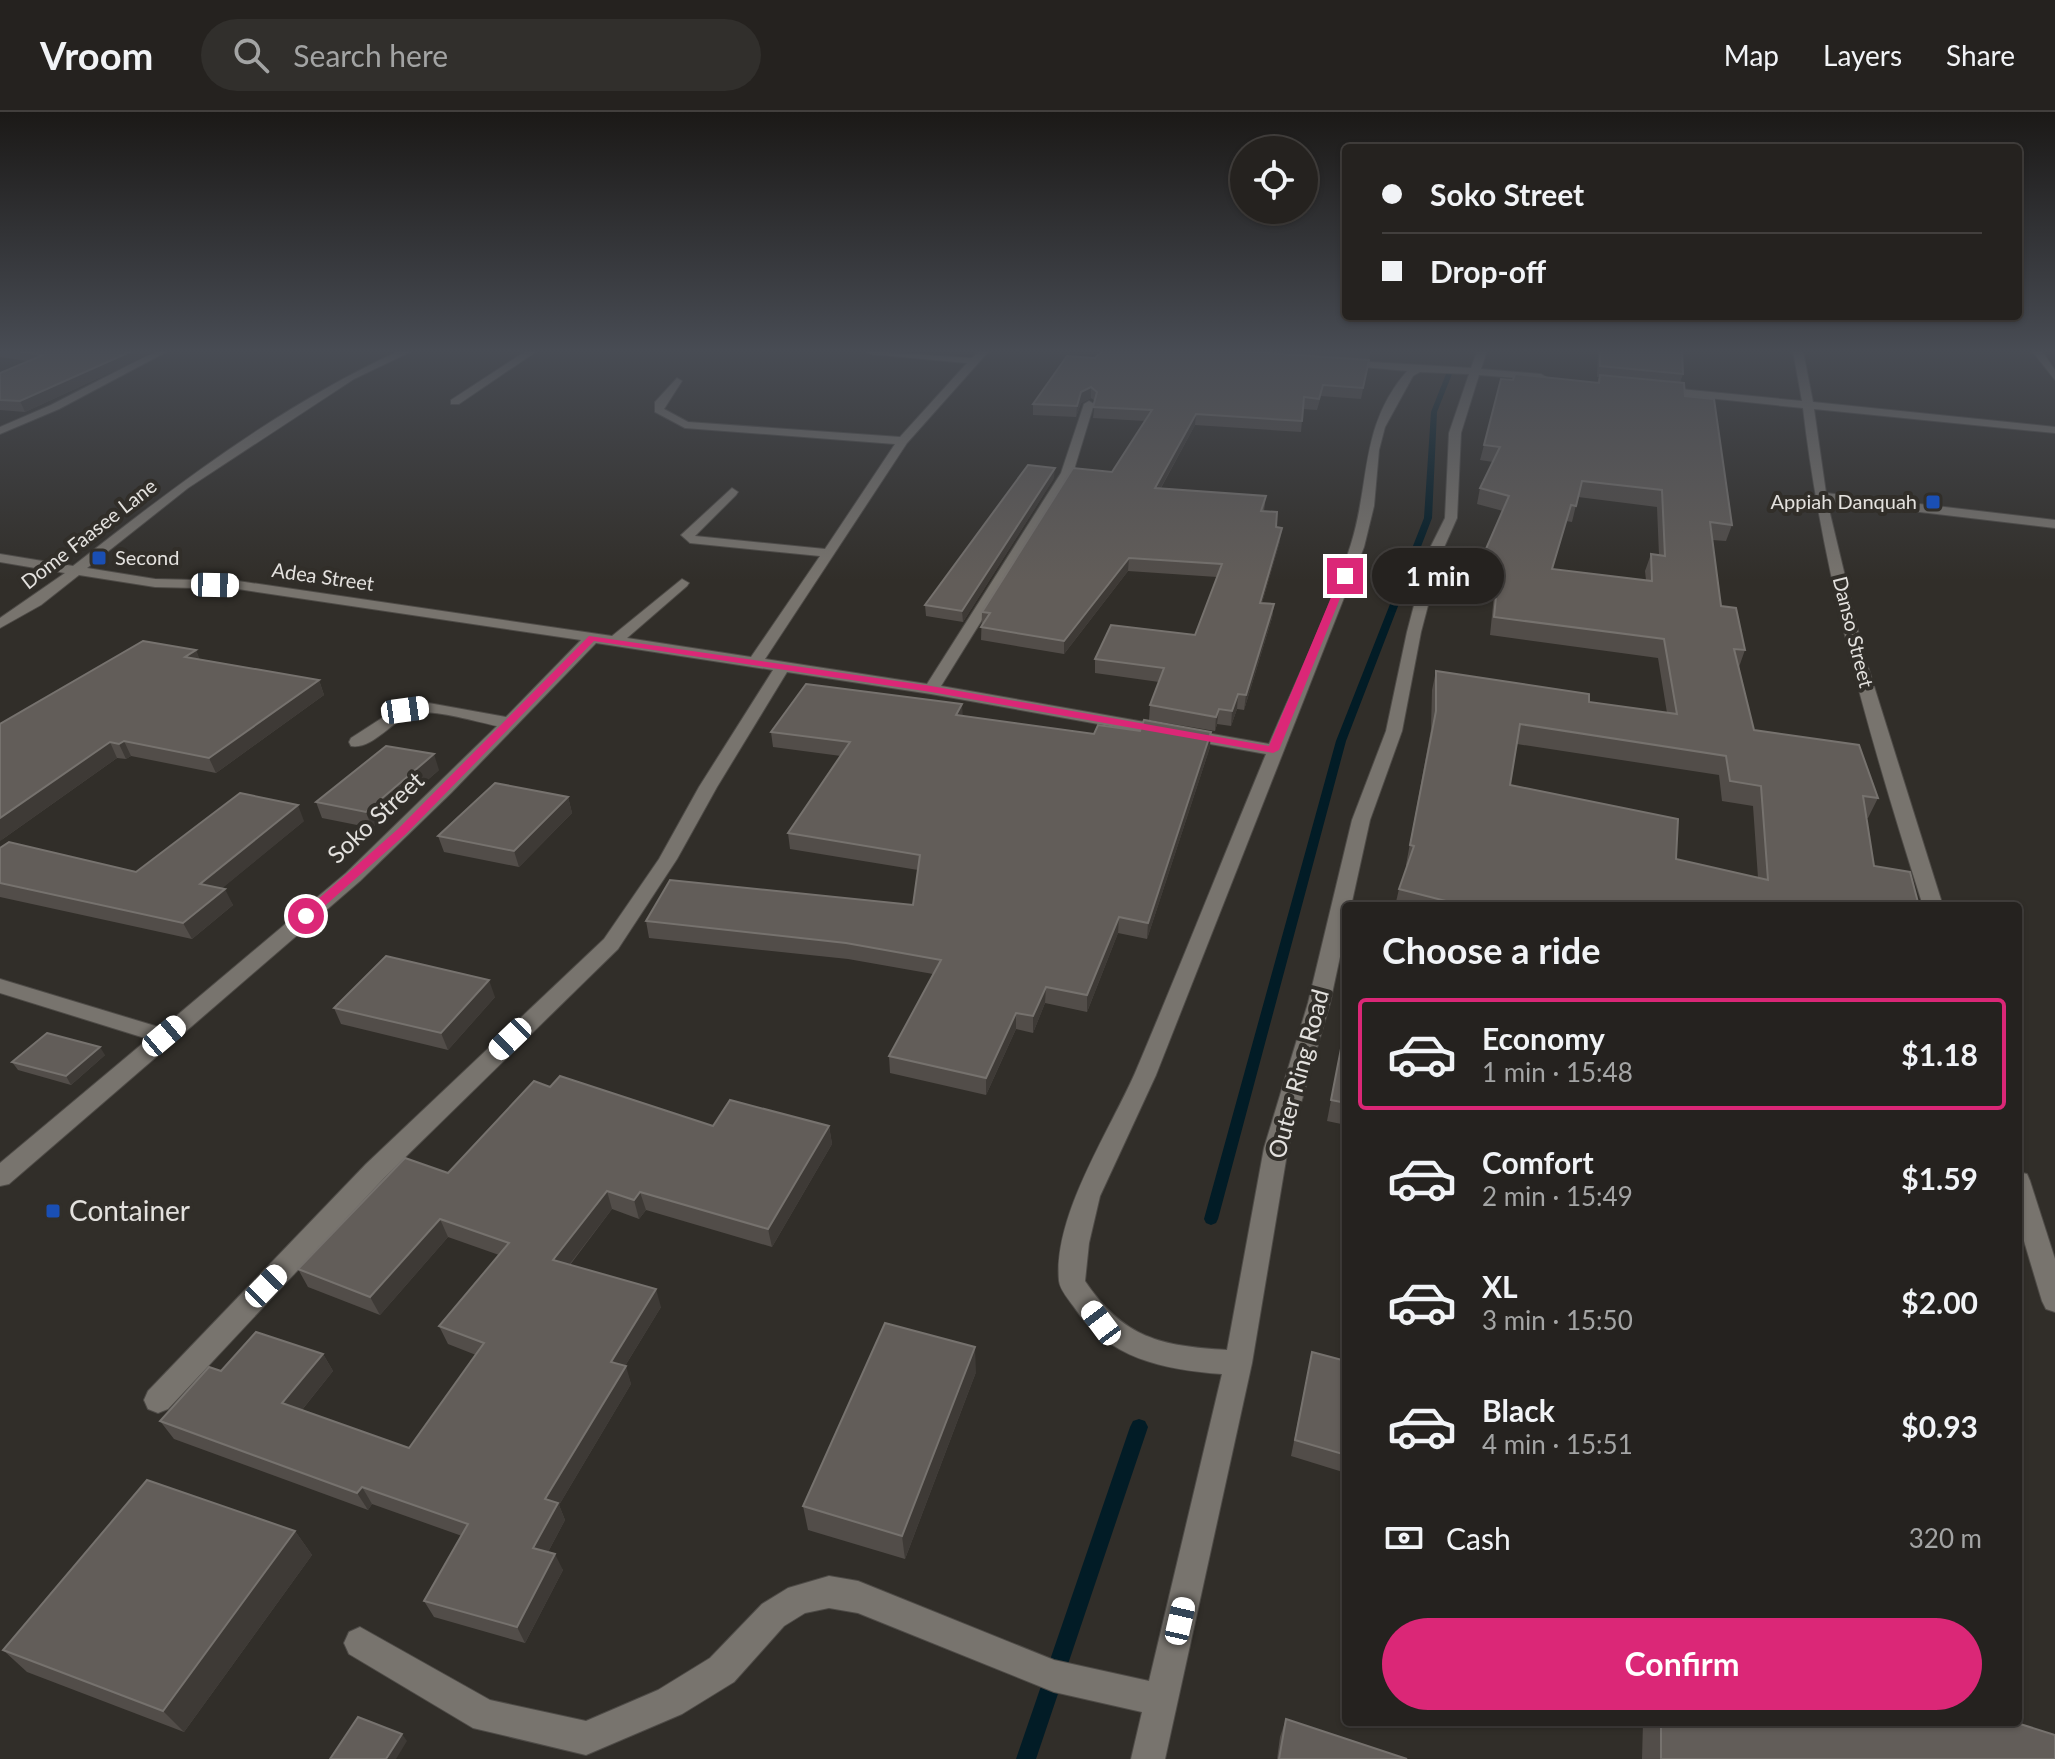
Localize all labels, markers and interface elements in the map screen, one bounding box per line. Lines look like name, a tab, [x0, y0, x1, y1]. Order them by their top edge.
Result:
search box	[201, 19, 761, 91]
text: Vroom	[40, 32, 153, 78]
icon: search	[229, 33, 273, 77]
text: Search here	[293, 37, 448, 73]
text: Map	[1724, 38, 1779, 72]
text: Layers	[1823, 38, 1902, 72]
text: Share	[1946, 38, 2015, 72]
map controls	[1230, 136, 1318, 224]
button: locate	[1230, 136, 1318, 224]
text: Soko Street	[1430, 176, 1584, 212]
text: Drop-off	[1430, 253, 1546, 289]
street label: Dome Faasee Lane	[16, 473, 161, 594]
place label: Appiah Danquah	[1771, 489, 1917, 513]
marker: Appiah Danquah	[1924, 493, 1942, 511]
place label: Second	[115, 545, 179, 569]
callout: 1 min	[1373, 548, 1505, 604]
marker: Second	[90, 549, 108, 567]
street label: Adea Street	[271, 557, 376, 595]
route end	[1327, 558, 1363, 594]
text: 1 min	[1406, 560, 1470, 592]
car	[191, 573, 239, 597]
street label: Danso Street	[1829, 574, 1879, 690]
car	[380, 695, 430, 725]
street label: Soko Street	[321, 765, 429, 869]
route start	[288, 898, 324, 934]
text: Choose a ride	[1382, 928, 1601, 972]
street label: Outer Ring Road	[1261, 986, 1334, 1161]
car	[138, 1011, 190, 1061]
car	[484, 1014, 536, 1064]
icon: car	[1386, 1018, 1458, 1090]
text: Economy	[1482, 1020, 1605, 1056]
text: $1.18	[1901, 1036, 1978, 1072]
text: 1 min · 15:48	[1482, 1056, 1633, 1088]
icon: car	[1386, 1142, 1458, 1214]
text: Comfort	[1482, 1144, 1594, 1180]
text: $1.59	[1901, 1160, 1978, 1196]
text: 2 min · 15:49	[1482, 1180, 1633, 1212]
place label: Container	[69, 1193, 190, 1227]
marker: Container	[44, 1202, 62, 1220]
car	[241, 1260, 291, 1312]
icon: car	[1386, 1266, 1458, 1338]
text: XL	[1482, 1268, 1518, 1304]
text: $2.00	[1901, 1284, 1978, 1320]
car	[1077, 1297, 1125, 1349]
text: 3 min · 15:50	[1482, 1304, 1633, 1336]
icon: car	[1386, 1390, 1458, 1462]
text: Black	[1482, 1392, 1555, 1428]
text: $0.93	[1901, 1408, 1978, 1444]
text: 4 min · 15:51	[1482, 1428, 1633, 1460]
icon: cash	[1382, 1516, 1426, 1560]
text: Cash	[1446, 1520, 1511, 1556]
text: 320 m	[1909, 1522, 1982, 1554]
car	[1163, 1595, 1197, 1647]
button: Confirm	[1382, 1618, 1982, 1710]

